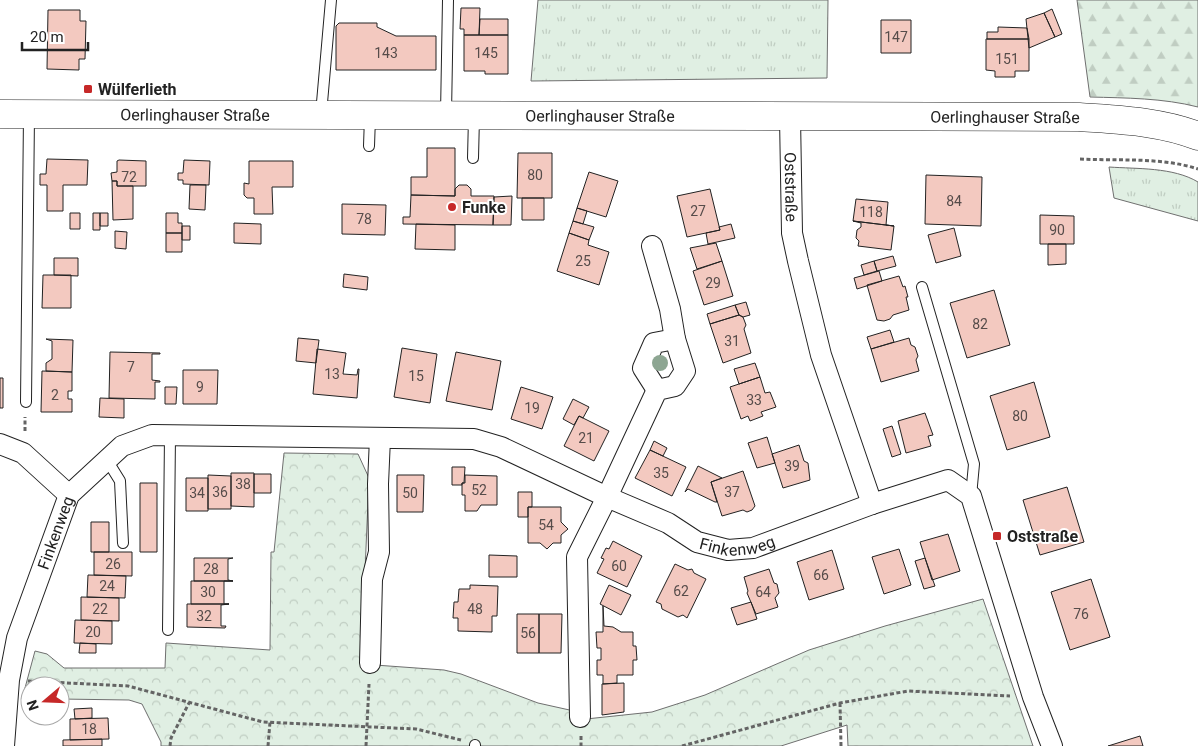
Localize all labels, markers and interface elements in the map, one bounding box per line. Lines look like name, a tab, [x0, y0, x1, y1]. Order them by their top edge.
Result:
scale bar	[22, 20, 89, 52]
text: 20 m	[30, 28, 64, 46]
house number: 147	[884, 29, 908, 45]
house number: 143	[374, 45, 398, 61]
house number: 145	[474, 45, 498, 61]
house number: 151	[995, 51, 1019, 67]
place label: Wülferlieth	[98, 80, 177, 99]
marker: Wülferlieth	[82, 83, 94, 95]
street label: Oerlinghauser Straße	[120, 105, 270, 125]
street label: Oerlinghauser Straße	[525, 106, 675, 126]
street label: Oerlinghauser Straße	[930, 108, 1080, 127]
street label: Oststraße	[781, 152, 801, 222]
house number: 80	[527, 167, 543, 183]
house number: 72	[121, 169, 137, 185]
house number: 84	[946, 193, 962, 209]
place label: Funke	[462, 198, 506, 217]
marker: Funke	[446, 201, 458, 213]
house number: 27	[690, 203, 706, 219]
house number: 118	[859, 204, 883, 220]
house number: 78	[356, 211, 372, 227]
house number: 90	[1049, 222, 1065, 238]
house number: 25	[575, 253, 591, 269]
house number: 29	[705, 275, 721, 291]
house number: 82	[972, 316, 988, 332]
house number: 31	[724, 333, 740, 349]
house number: 7	[127, 359, 135, 375]
house number: 13	[324, 366, 340, 382]
house number: 15	[408, 368, 424, 384]
house number: 9	[196, 379, 204, 395]
house number: 2	[51, 387, 59, 403]
house number: 33	[746, 392, 762, 408]
house number: 19	[524, 400, 540, 416]
house number: 80	[1012, 408, 1028, 424]
house number: 21	[578, 430, 594, 446]
house number: 39	[784, 458, 800, 474]
house number: 35	[653, 465, 669, 481]
house number: 38	[235, 476, 251, 492]
house number: 52	[471, 482, 487, 498]
house number: 36	[212, 484, 228, 500]
house number: 37	[724, 484, 740, 500]
house number: 34	[189, 485, 205, 501]
house number: 50	[402, 485, 418, 501]
street label: Finkenweg	[34, 494, 78, 572]
house number: 54	[538, 517, 554, 533]
place label: Oststraße	[1007, 527, 1079, 546]
marker: Oststraße	[991, 530, 1003, 542]
street label: Finkenweg	[698, 532, 778, 560]
house number: 26	[105, 556, 121, 572]
house number: 60	[611, 558, 627, 574]
house number: 28	[203, 561, 219, 577]
house number: 66	[813, 567, 829, 583]
house number: 24	[99, 578, 115, 594]
house number: 62	[673, 583, 689, 599]
house number: 30	[200, 584, 216, 600]
house number: 64	[755, 584, 771, 600]
house number: 22	[92, 601, 108, 617]
house number: 48	[467, 601, 483, 617]
house number: 76	[1073, 606, 1089, 622]
house number: 32	[196, 608, 212, 624]
house number: 20	[85, 624, 101, 640]
house number: 56	[520, 625, 536, 641]
north arrow	[20, 676, 70, 726]
text: N	[24, 698, 42, 713]
house number: 18	[81, 721, 97, 737]

